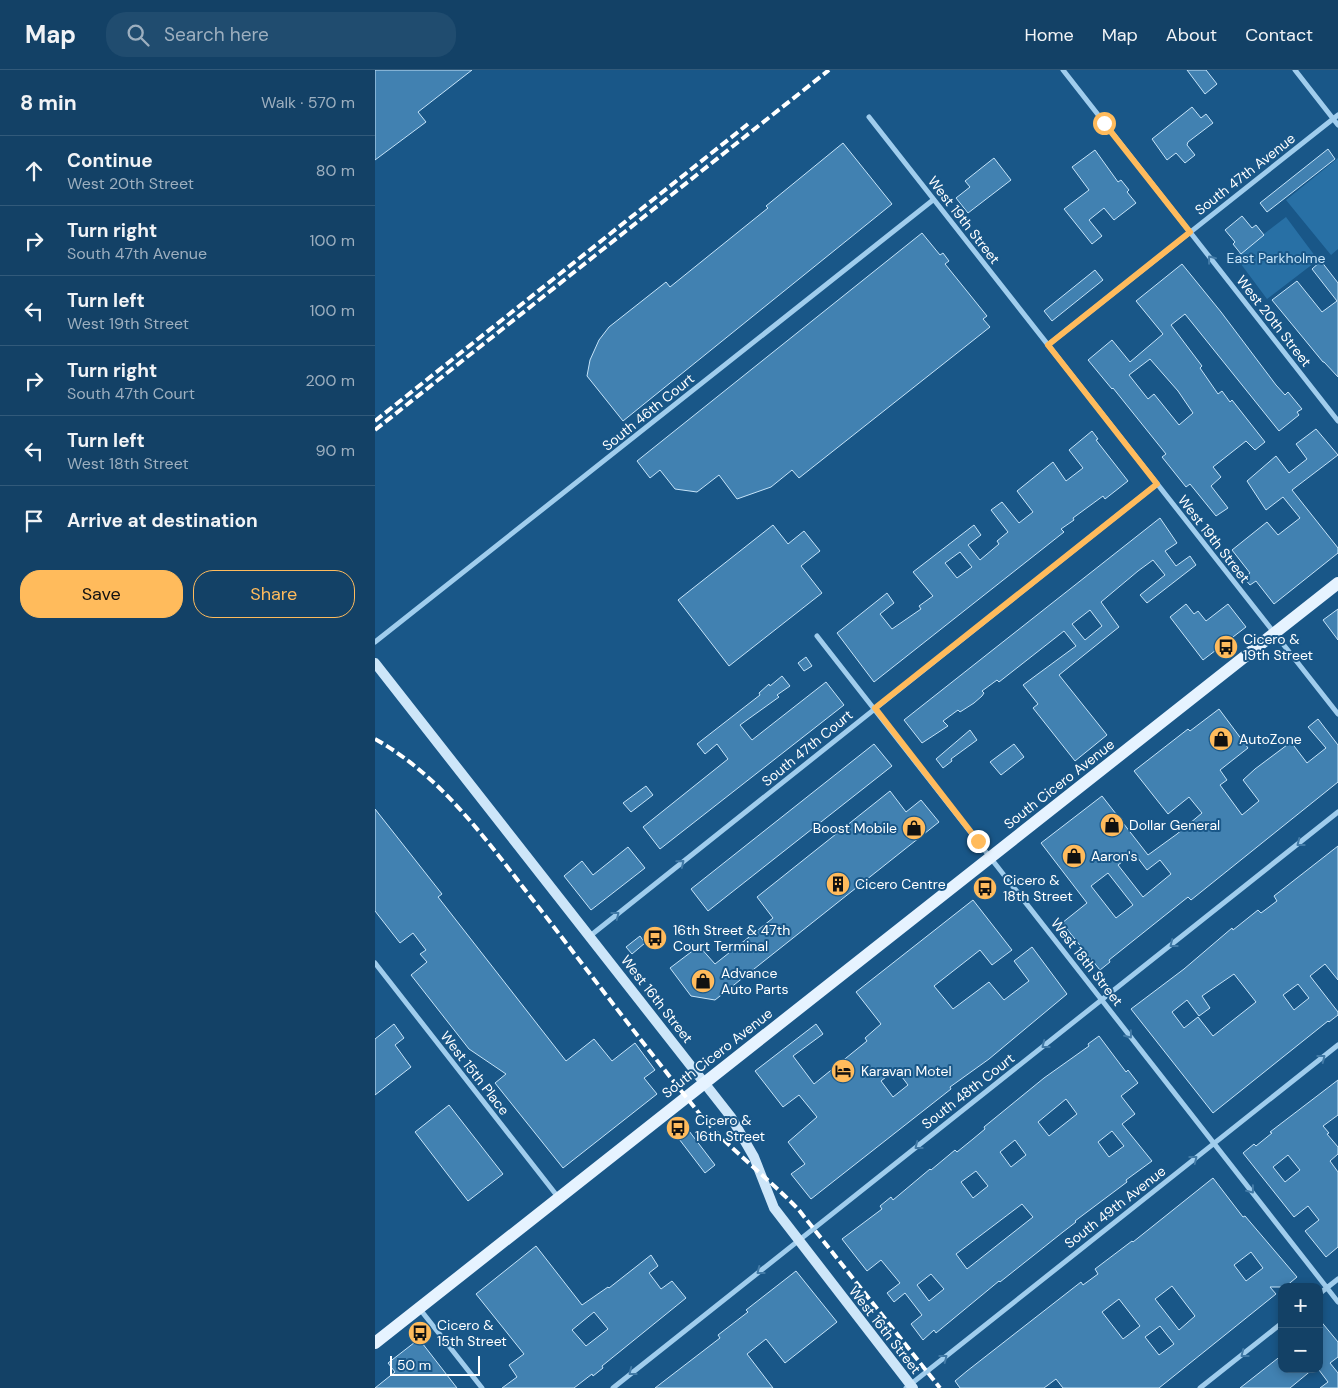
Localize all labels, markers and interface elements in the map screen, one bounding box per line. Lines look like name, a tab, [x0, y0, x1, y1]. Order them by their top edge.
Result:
search box	[106, 12, 456, 57]
text: Map	[25, 19, 76, 50]
icon: search	[124, 21, 152, 49]
text: Search here	[164, 22, 269, 47]
text: Home	[1024, 23, 1074, 47]
text: Map	[1102, 23, 1138, 47]
text: About	[1166, 23, 1217, 47]
text: Contact	[1245, 23, 1313, 47]
text: 8 min	[20, 89, 77, 117]
text: Walk · 570 m	[261, 92, 355, 113]
route start	[1093, 112, 1116, 135]
street label: South 47th Avenue	[1191, 129, 1299, 219]
text: Continue	[67, 148, 153, 173]
icon: ahead	[20, 157, 48, 185]
text: 80 m	[316, 160, 355, 181]
street label: West 19th Street	[924, 172, 1004, 268]
text: West 20th Street	[67, 173, 194, 194]
text: Turn right	[67, 218, 157, 243]
icon: right	[20, 227, 48, 255]
text: 100 m	[310, 230, 355, 251]
text: South 47th Avenue	[67, 243, 207, 264]
park label: East Parkholme	[1226, 249, 1326, 267]
one-way arrow	[1208, 255, 1217, 265]
street label: West 20th Street	[1233, 272, 1315, 370]
text: Turn left	[67, 288, 145, 313]
icon: left	[20, 297, 48, 325]
text: 100 m	[310, 300, 355, 321]
text: West 19th Street	[67, 313, 189, 334]
text: Turn right	[67, 358, 157, 383]
icon: right	[20, 367, 48, 395]
street label: South 46th Court	[598, 369, 698, 455]
text: 200 m	[306, 370, 355, 391]
text: South 47th Court	[67, 383, 195, 404]
text: Turn left	[67, 428, 145, 453]
icon: left	[20, 437, 48, 465]
text: 90 m	[315, 440, 355, 461]
text: West 18th Street	[67, 453, 189, 474]
street label: West 19th Street	[1174, 491, 1254, 587]
icon: arrive	[20, 507, 48, 535]
text: Arrive at destination	[67, 508, 258, 533]
button: Save	[20, 570, 183, 618]
button: Share	[193, 570, 355, 618]
place label: Cicero & 19th Street	[1243, 630, 1313, 664]
bus stop icon: Cicero & 19th Street	[1213, 634, 1239, 660]
street label: South 47th Court	[758, 706, 856, 790]
shop icon: AutoZone	[1208, 726, 1234, 752]
place label: AutoZone	[1239, 730, 1302, 748]
street label: South Cicero Avenue	[1000, 735, 1118, 833]
shop icon: Dollar General	[1099, 812, 1125, 838]
shop icon: Boost Mobile	[901, 815, 927, 841]
place label: Dollar General	[1129, 816, 1220, 834]
place label: Boost Mobile	[813, 819, 897, 837]
route end	[967, 830, 990, 853]
one-way arrow	[1297, 837, 1306, 845]
shop icon: Aaron's	[1061, 843, 1087, 869]
place label: Aaron's	[1091, 847, 1137, 865]
one-way arrow	[675, 860, 684, 869]
building icon: Cicero Centre	[825, 871, 851, 897]
place label: Cicero & 18th Street	[1003, 871, 1073, 905]
place label: Cicero Centre	[855, 875, 946, 893]
bus stop icon: Cicero & 18th Street	[972, 875, 998, 901]
one-way arrow	[610, 912, 619, 920]
street label: West 18th Street	[1047, 914, 1127, 1010]
place label: 16th Street & 47th Court Terminal	[673, 921, 790, 955]
bus stop icon: 16th Street & 47th Court Terminal	[642, 925, 668, 951]
one-way arrow	[1169, 938, 1178, 947]
street label: West 16th Street	[617, 951, 697, 1047]
place label: Advance Auto Parts	[721, 964, 789, 998]
shop icon: Advance Auto Parts	[690, 968, 716, 994]
street label: South Cicero Avenue	[658, 1004, 776, 1102]
street label: West 15th Place	[437, 1027, 513, 1119]
one-way arrow	[1124, 1029, 1133, 1038]
one-way arrow	[1042, 1039, 1051, 1047]
street label: South 48th Court	[918, 1049, 1018, 1133]
one-way arrow	[1316, 1054, 1325, 1063]
hotel icon: Karavan Motel	[830, 1058, 856, 1084]
place label: Karavan Motel	[861, 1062, 952, 1080]
place label: Cicero & 16th Street	[695, 1111, 765, 1145]
bus stop icon: Cicero & 16th Street	[665, 1115, 691, 1141]
one-way arrow	[915, 1140, 924, 1148]
one-way arrow	[1188, 1156, 1197, 1164]
street label: South 49th Avenue	[1061, 1162, 1169, 1252]
one-way arrow	[1245, 1184, 1254, 1194]
one-way arrow	[757, 1266, 766, 1274]
street label: West 16th Street	[845, 1282, 925, 1378]
map controls	[1278, 1283, 1323, 1373]
button: +	[1278, 1283, 1323, 1328]
place label: Cicero & 15th Street	[437, 1316, 507, 1350]
bus stop icon: Cicero & 15th Street	[407, 1320, 433, 1346]
button: −	[1278, 1328, 1323, 1373]
one-way arrow	[1240, 1348, 1249, 1357]
scale bar	[390, 1353, 480, 1376]
one-way arrow	[938, 1355, 947, 1363]
text: 50 m	[397, 1356, 431, 1374]
one-way arrow	[629, 1367, 638, 1376]

